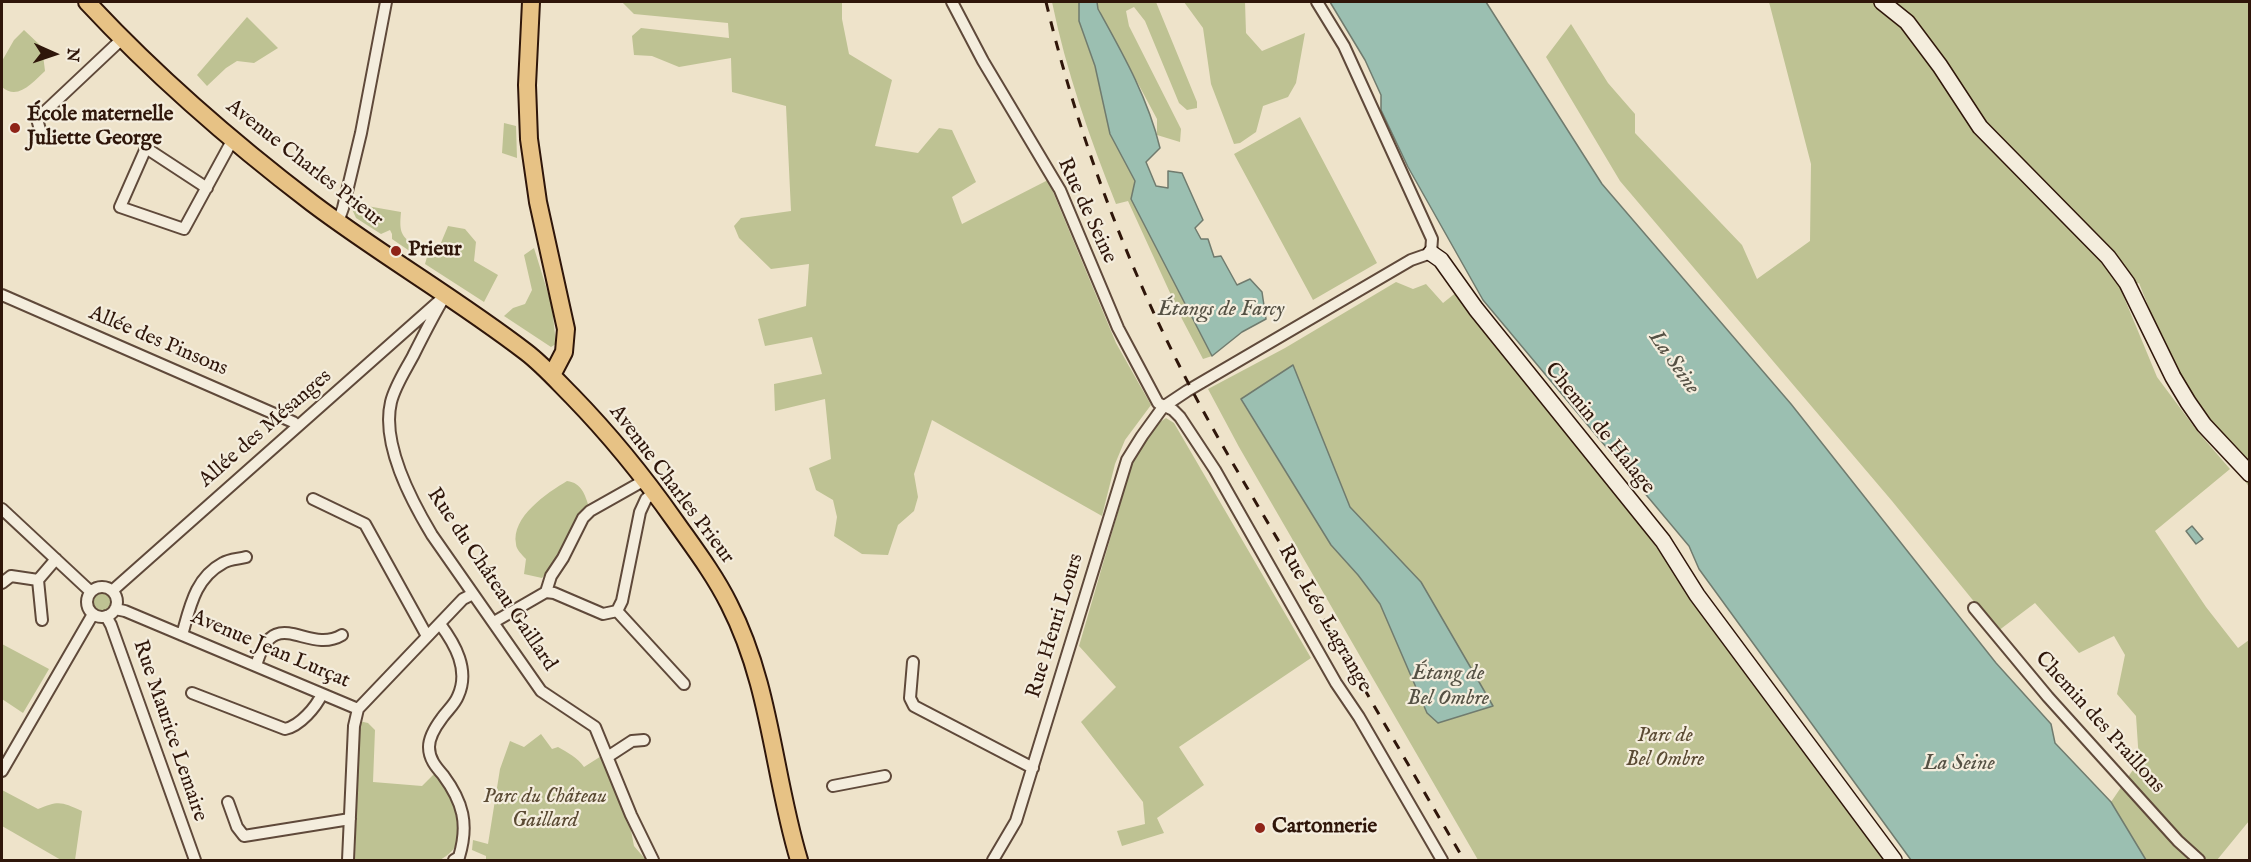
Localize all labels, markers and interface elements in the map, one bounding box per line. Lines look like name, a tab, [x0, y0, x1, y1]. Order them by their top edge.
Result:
north arrow	[24, 24, 84, 84]
text: N	[62, 48, 82, 62]
street label: Avenue Charles Prieur	[220, 95, 388, 233]
place label: École maternelle Juliette George	[27, 103, 173, 153]
marker: École maternelle Juliette George	[8, 121, 22, 135]
street label: Rue de Seine	[1051, 154, 1121, 268]
place label: Prieur	[408, 238, 462, 264]
marker: Prieur	[389, 244, 403, 258]
water label: Étangs de Farcy	[1157, 297, 1285, 323]
street label: Allée des Pinsons	[85, 301, 231, 383]
water label: La Seine	[1642, 326, 1704, 400]
street label: Chemin de Halage	[1538, 358, 1660, 500]
street label: Allée des Mésanges	[195, 365, 337, 493]
street label: Avenue Charles Prieur	[603, 401, 739, 569]
street label: Rue du Château Gaillard	[420, 484, 562, 676]
street label: Rue Léo Lagrange	[1272, 541, 1376, 697]
street label: Rue Henri Lours	[1022, 551, 1090, 701]
street label: Avenue Jean Lurçat	[187, 605, 353, 695]
street label: Rue Maurice Lemaire	[126, 637, 212, 825]
street label: Chemin des Praillons	[2029, 647, 2169, 799]
water label: Étang de Bel Ombre	[1407, 661, 1489, 712]
park label: Parc de Bel Ombre	[1626, 724, 1704, 774]
water label: La Seine	[1923, 751, 1995, 777]
park label: Parc du Château Gaillard	[483, 785, 607, 835]
place label: Cartonnerie	[1272, 815, 1377, 841]
marker: Cartonnerie	[1253, 821, 1267, 835]

